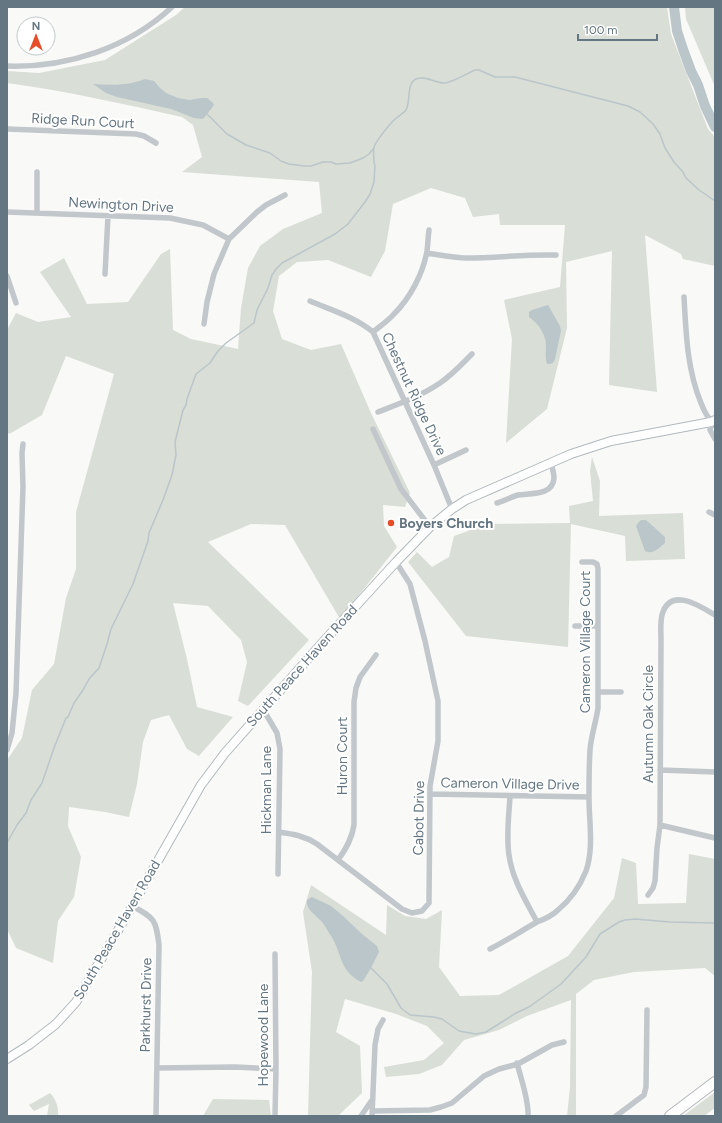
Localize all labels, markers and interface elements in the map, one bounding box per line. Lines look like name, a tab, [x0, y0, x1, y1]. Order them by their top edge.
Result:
north arrow	[16, 16, 56, 56]
scale bar	[578, 16, 657, 42]
text: N	[32, 20, 40, 33]
text: 100 m	[584, 23, 618, 37]
street label: Ridge Run Court	[31, 110, 135, 132]
street label: Newington Drive	[68, 194, 175, 216]
street label: Chestnut Ridge Drive	[378, 330, 450, 458]
place label: Boyers Church	[399, 515, 493, 532]
marker: Boyers Church	[386, 518, 396, 528]
street label: Cameron Village Court	[577, 571, 594, 713]
street label: South Peace Haven Road	[243, 601, 361, 731]
street label: Autumn Oak Circle	[640, 665, 657, 783]
street label: Huron Court	[334, 717, 351, 795]
street label: Hickman Lane	[258, 745, 275, 834]
street label: Cameron Village Drive	[440, 774, 580, 794]
street label: Cabot Drive	[410, 780, 428, 855]
street label: South Peace Haven Road	[70, 857, 164, 1003]
street label: Parkhurst Drive	[137, 957, 155, 1052]
street label: Hopewood Lane	[255, 983, 272, 1086]

